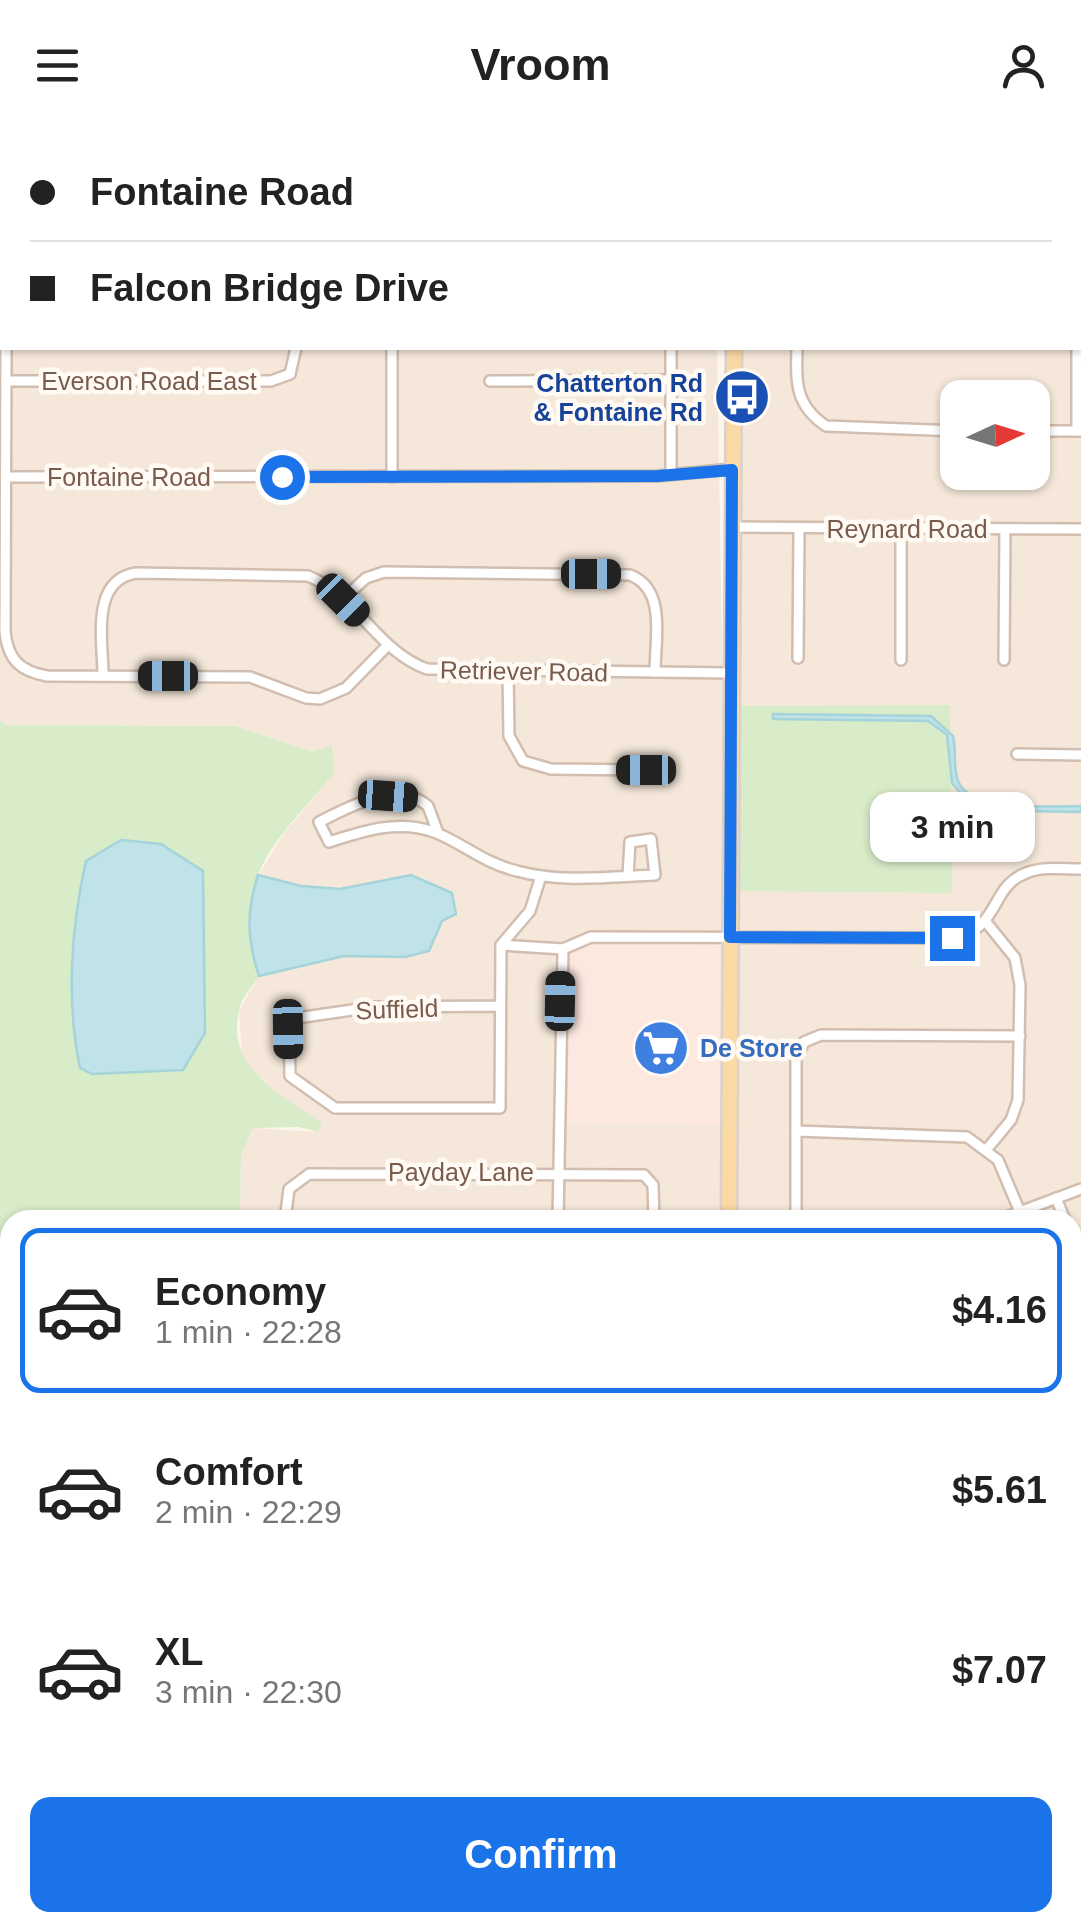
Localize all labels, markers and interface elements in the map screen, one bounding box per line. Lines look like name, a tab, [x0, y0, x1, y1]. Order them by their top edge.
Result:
icon: menu	[30, 38, 85, 93]
icon: person	[996, 38, 1051, 93]
text: Vroom	[470, 39, 611, 90]
text: Fontaine Road	[90, 171, 354, 213]
text: Falcon Bridge Drive	[90, 267, 449, 309]
street label: Everson Road East	[41, 367, 257, 395]
bus stop icon: Chatterton Rd & Fontaine Rd	[712, 367, 772, 427]
place label: Chatterton Rd & Fontaine Rd	[534, 369, 703, 426]
north arrow	[940, 380, 1050, 490]
map controls	[940, 380, 1050, 490]
route start	[260, 455, 305, 500]
street label: Fontaine Road	[47, 463, 211, 491]
street label: Reynard Road	[826, 515, 988, 543]
car	[561, 559, 621, 589]
car	[311, 568, 375, 632]
street label: Retriever Road	[440, 656, 608, 686]
car	[138, 661, 198, 691]
car	[616, 755, 676, 785]
car	[357, 779, 419, 813]
callout: 3 min	[870, 793, 1034, 863]
text: 3 min	[911, 809, 994, 845]
route end	[930, 916, 975, 961]
car	[544, 971, 576, 1031]
street label: Suffield	[355, 994, 439, 1024]
car	[272, 999, 304, 1059]
supermarket icon: De Store	[631, 1018, 691, 1078]
place label: De Store	[700, 1034, 803, 1062]
street label: Payday Lane	[388, 1158, 534, 1186]
icon: car	[35, 1266, 125, 1356]
text: Economy	[155, 1271, 326, 1313]
text: $4.16	[952, 1289, 1047, 1331]
text: 1 min · 22:28	[155, 1314, 342, 1350]
icon: car	[35, 1446, 125, 1536]
text: Comfort	[155, 1451, 303, 1493]
text: $5.61	[952, 1469, 1047, 1511]
text: 2 min · 22:29	[155, 1494, 342, 1530]
icon: car	[35, 1626, 125, 1716]
text: XL	[155, 1631, 204, 1673]
text: $7.07	[952, 1649, 1047, 1691]
text: 3 min · 22:30	[155, 1674, 342, 1710]
button: Confirm	[30, 1797, 1052, 1912]

